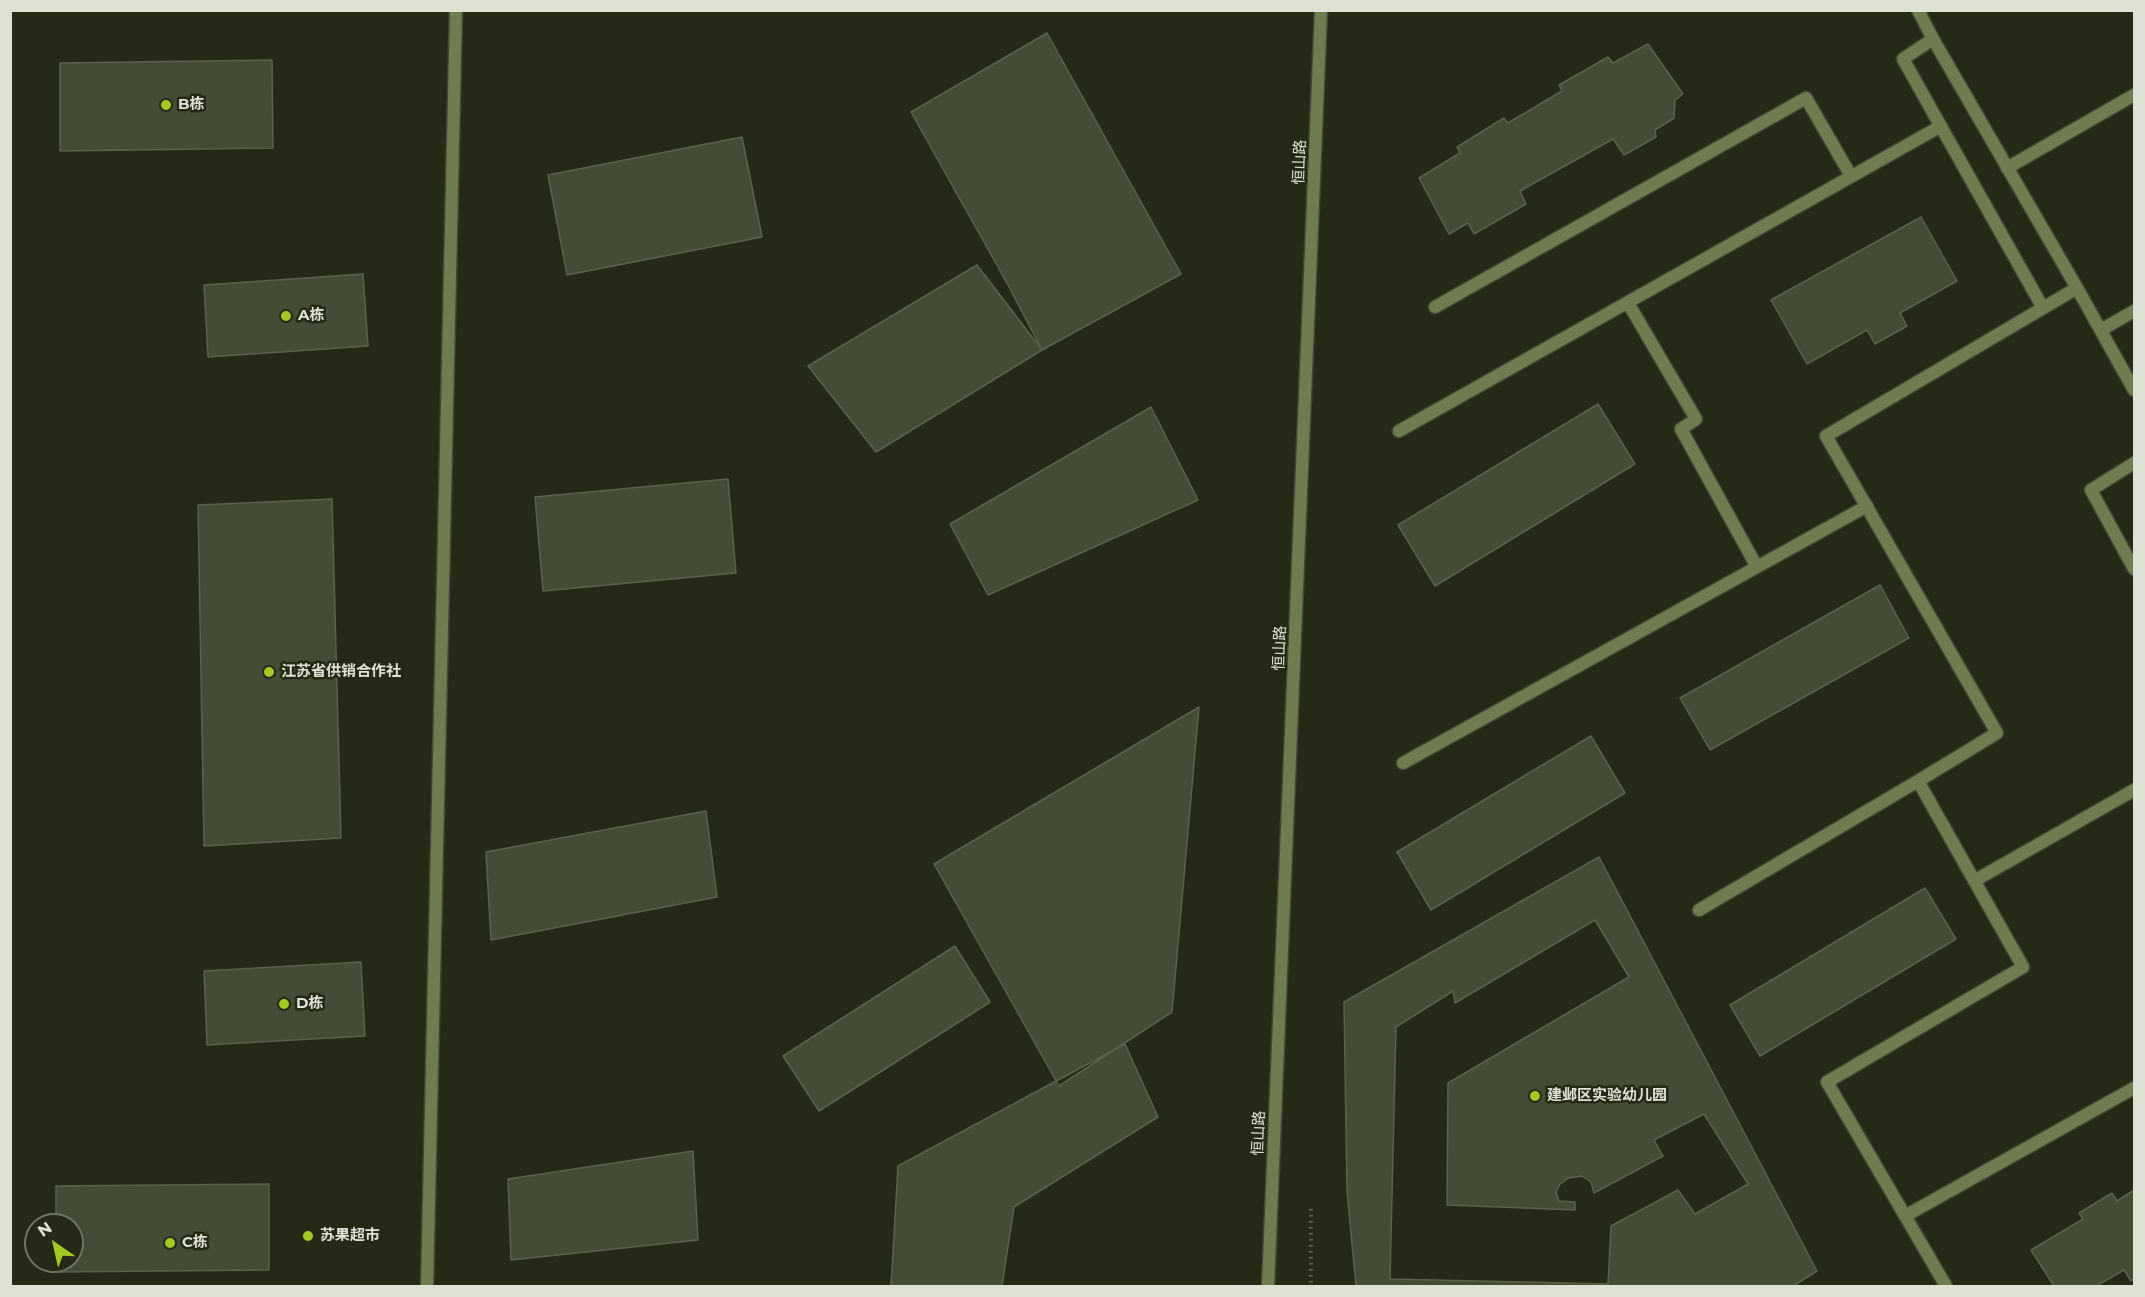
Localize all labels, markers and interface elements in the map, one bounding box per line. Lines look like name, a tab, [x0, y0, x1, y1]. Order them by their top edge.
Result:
place label: B栋	[178, 96, 204, 114]
marker: B栋	[159, 98, 173, 112]
street label: 恒山路	[1290, 139, 1310, 185]
place label: A栋	[298, 307, 324, 325]
marker: A栋	[279, 309, 293, 323]
street label: 恒山路	[1270, 625, 1290, 671]
place label: 江苏省供销合作社	[281, 663, 401, 681]
marker: 江苏省供销合作社	[262, 665, 276, 679]
place label: D栋	[296, 995, 323, 1013]
marker: D栋	[277, 997, 291, 1011]
place label: 建邺区实验幼儿园	[1547, 1087, 1667, 1105]
marker: 建邺区实验幼儿园	[1528, 1089, 1542, 1103]
street label: 恒山路	[1249, 1110, 1269, 1156]
north arrow	[24, 1213, 84, 1273]
text: N	[34, 1218, 55, 1241]
place label: 苏果超市	[320, 1227, 380, 1245]
marker: 苏果超市	[301, 1229, 315, 1243]
place label: C栋	[182, 1234, 208, 1252]
marker: C栋	[163, 1236, 177, 1250]

